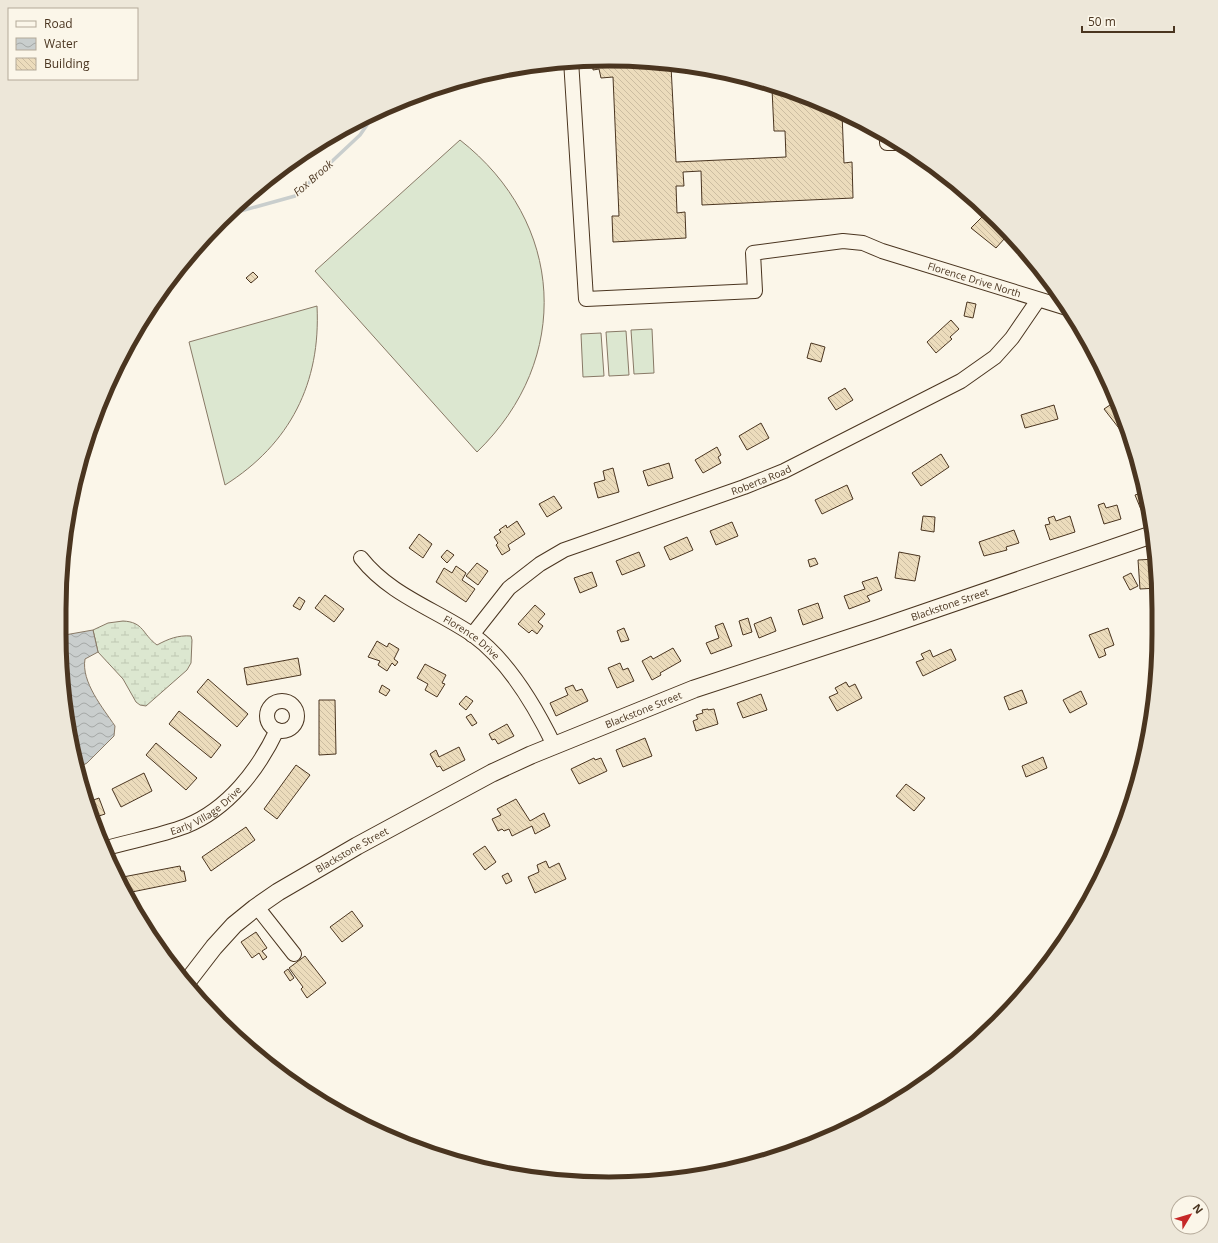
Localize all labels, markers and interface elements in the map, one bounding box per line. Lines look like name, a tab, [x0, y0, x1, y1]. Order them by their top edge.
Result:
legend	[8, 8, 138, 80]
scale bar	[1082, 8, 1174, 34]
text: 50 m	[1088, 13, 1116, 30]
text: Road	[44, 15, 73, 32]
text: Water	[44, 35, 78, 52]
text: Building	[44, 55, 90, 72]
water label: Fox Brook	[290, 156, 336, 199]
street label: Florence Drive North	[926, 259, 1023, 300]
street label: Roberta Road	[729, 461, 794, 498]
street label: Blackstone Street	[909, 584, 991, 624]
street label: Florence Drive	[441, 612, 503, 663]
street label: Blackstone Street	[603, 688, 684, 731]
street label: Early Village Drive	[168, 783, 245, 838]
street label: Blackstone Street	[313, 823, 391, 876]
north arrow	[1170, 1195, 1210, 1235]
text: N	[1190, 1200, 1207, 1217]

